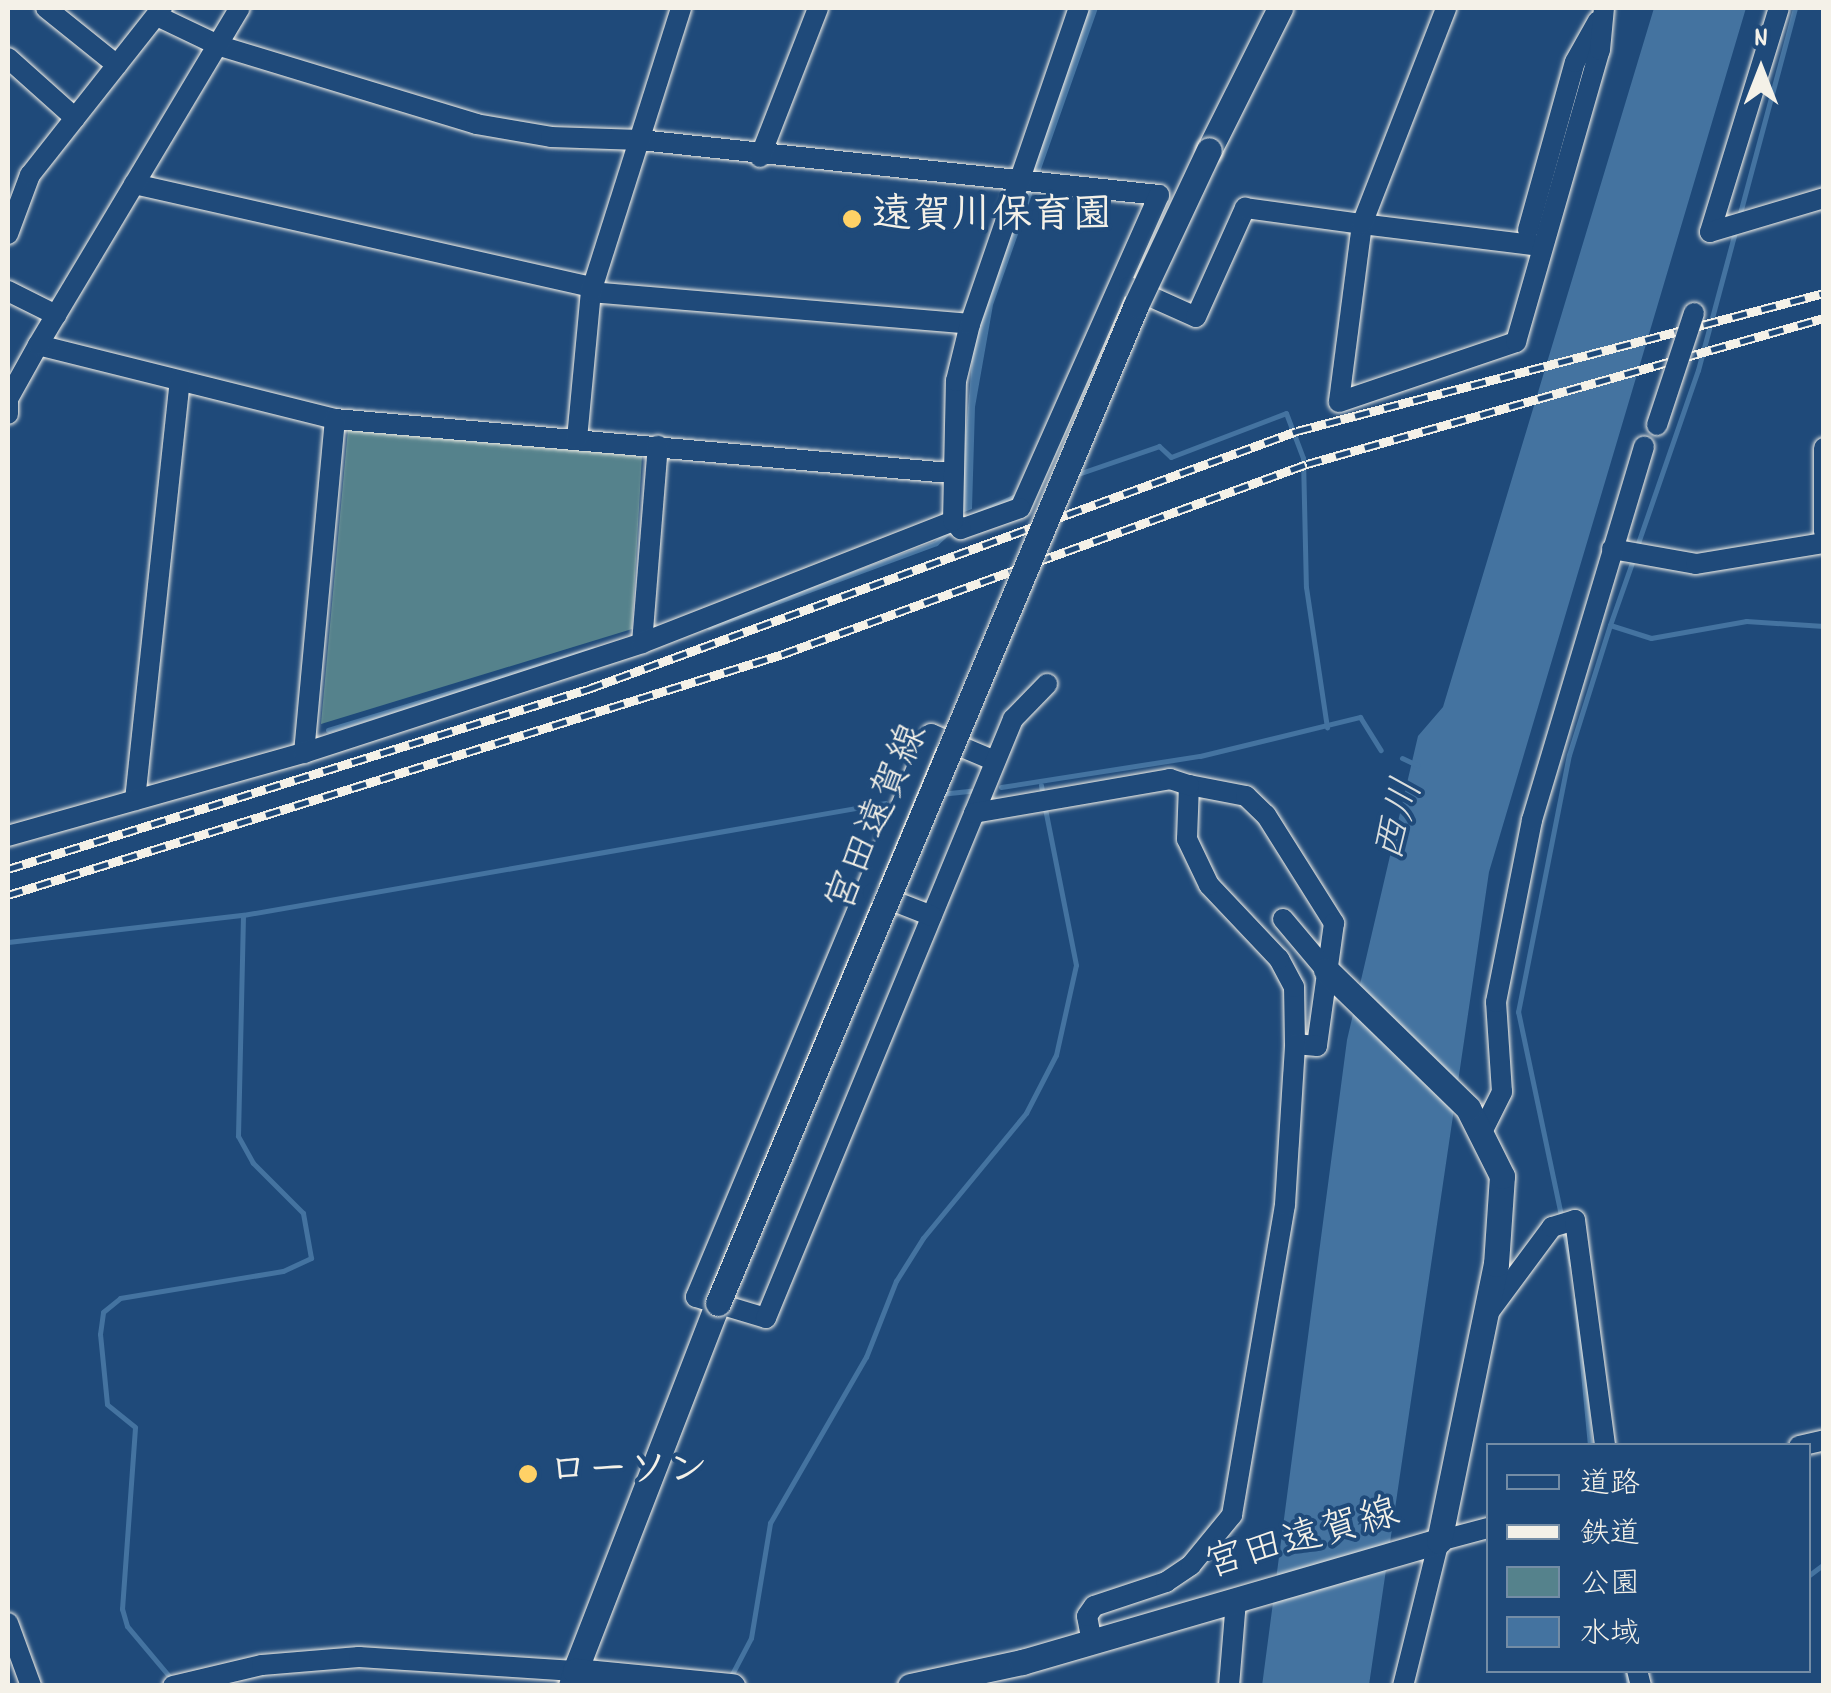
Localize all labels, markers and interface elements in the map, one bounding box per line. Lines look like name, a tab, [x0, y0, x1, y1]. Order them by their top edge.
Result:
north arrow	[1711, 20, 1811, 120]
text: N	[1754, 20, 1768, 60]
place label: 遠賀川保育園	[872, 195, 1112, 243]
marker: 遠賀川保育園	[841, 208, 863, 230]
street label: 宮田遠賀線	[819, 718, 941, 920]
water label: 西川	[1367, 774, 1437, 868]
legend	[1486, 1443, 1811, 1673]
place label: ローソン	[548, 1450, 708, 1498]
marker: ローソン	[517, 1463, 539, 1485]
text: 道路	[1580, 1465, 1640, 1508]
street label: 宮田遠賀線	[1200, 1491, 1406, 1593]
text: 鉄道	[1580, 1515, 1640, 1558]
text: 公園	[1580, 1565, 1640, 1608]
text: 水域	[1580, 1615, 1640, 1658]

